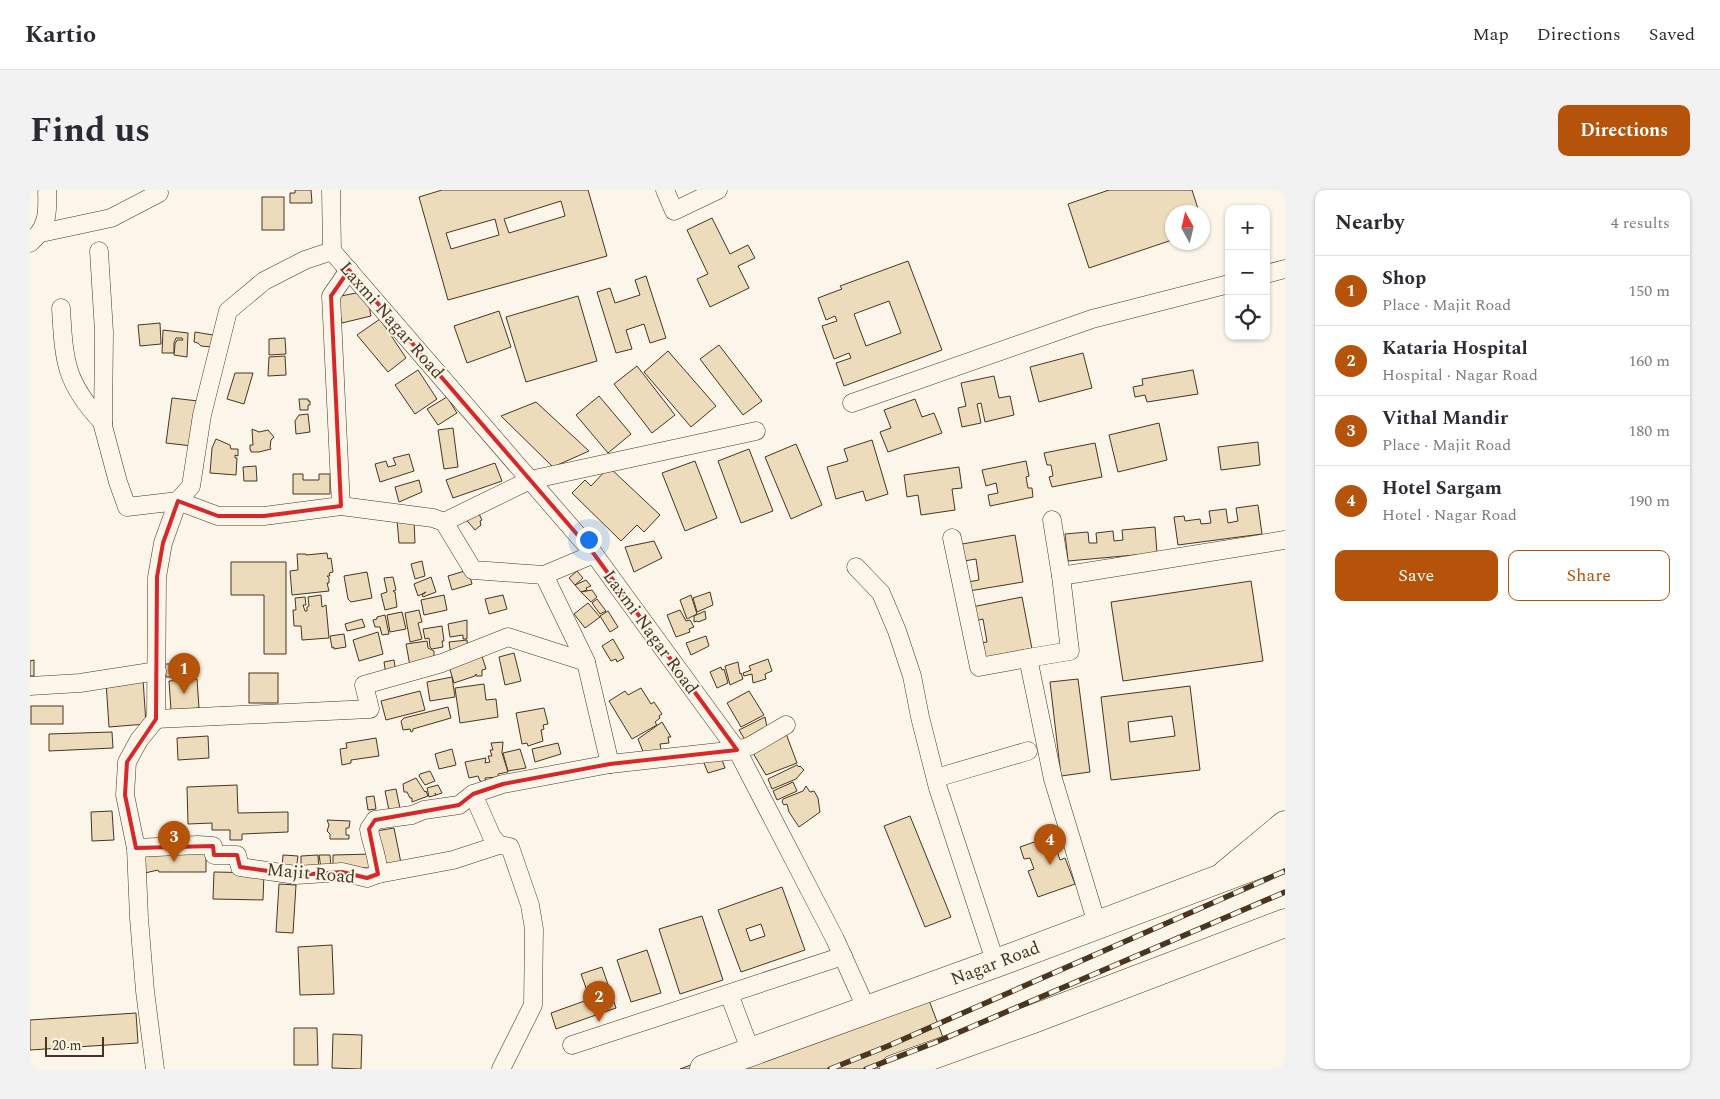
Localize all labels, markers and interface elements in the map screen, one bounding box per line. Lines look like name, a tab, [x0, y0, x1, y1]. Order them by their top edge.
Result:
text: Kartio	[25, 17, 96, 53]
text: Map	[1473, 21, 1509, 48]
text: Directions	[1537, 21, 1621, 48]
text: Saved	[1649, 21, 1695, 48]
text: Find us	[30, 104, 150, 157]
button: Directions	[1558, 105, 1690, 156]
north arrow	[1165, 205, 1210, 250]
map controls	[1225, 205, 1270, 340]
button: +	[1225, 205, 1270, 250]
text: Nearby	[1335, 207, 1405, 239]
text: 4 results	[1611, 211, 1670, 235]
button: −	[1225, 250, 1270, 295]
street label: Laxmi Nagar Road	[333, 256, 450, 385]
text: Shop	[1382, 264, 1426, 293]
text: 1	[1347, 279, 1355, 303]
text: 150 m	[1628, 279, 1670, 303]
text: Place · Majit Road	[1382, 293, 1511, 317]
button: locate	[1225, 295, 1270, 340]
text: Kataria Hospital	[1382, 334, 1528, 363]
text: 2	[1347, 349, 1355, 373]
text: 160 m	[1628, 349, 1670, 373]
text: Hospital · Nagar Road	[1382, 363, 1538, 387]
text: Vithal Mandir	[1382, 404, 1508, 433]
text: 3	[1347, 419, 1355, 443]
text: 180 m	[1628, 419, 1670, 443]
text: Place · Majit Road	[1382, 433, 1511, 457]
text: Hotel Sargam	[1382, 474, 1502, 503]
text: 4	[1347, 489, 1355, 513]
text: 190 m	[1628, 489, 1670, 513]
text: Hotel · Nagar Road	[1382, 503, 1517, 527]
your location	[576, 527, 602, 553]
button: Save	[1335, 550, 1498, 601]
button: Share	[1508, 550, 1670, 601]
street label: Laxmi Nagar Road	[596, 564, 705, 700]
pin: 1	[168, 653, 200, 694]
pin: 3	[158, 821, 190, 862]
pin: 4	[1034, 824, 1066, 865]
street label: Majit Road	[266, 856, 356, 891]
street label: Nagar Road	[947, 934, 1044, 993]
pin: 2	[583, 981, 615, 1022]
scale bar	[45, 1034, 104, 1057]
text: 20 m	[52, 1035, 82, 1056]

